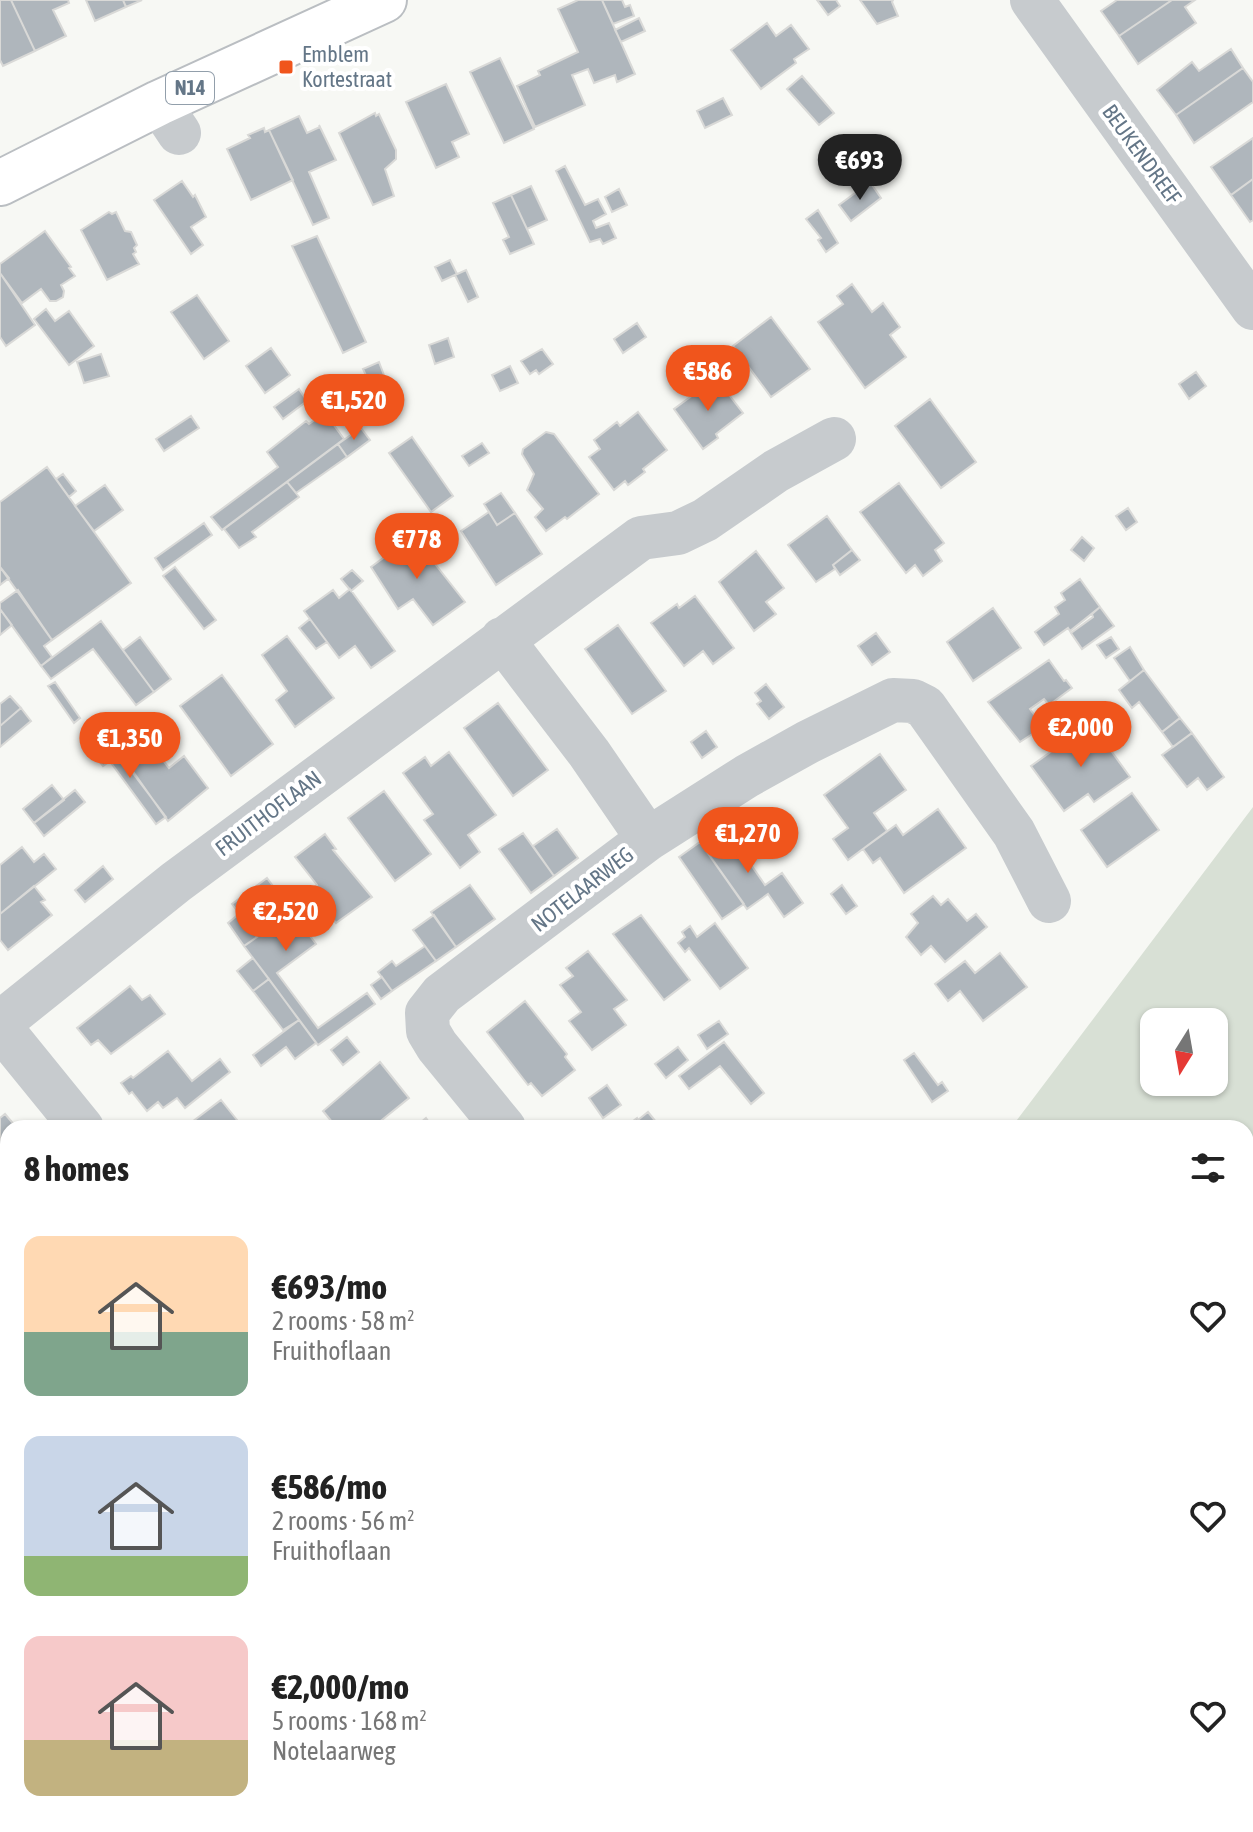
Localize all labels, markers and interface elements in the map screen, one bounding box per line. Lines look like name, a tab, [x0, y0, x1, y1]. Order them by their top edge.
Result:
place label: Emblem Kortestraat	[302, 41, 392, 92]
marker: Emblem Kortestraat	[277, 58, 295, 76]
road number: N14	[166, 72, 214, 104]
street label: BEUKENDREEF	[1097, 99, 1187, 209]
pin: €693	[813, 134, 907, 202]
text: €693	[836, 145, 884, 175]
pin: €586	[661, 345, 755, 413]
text: €586	[684, 356, 732, 386]
pin: €1,520	[289, 374, 419, 442]
text: €1,520	[321, 385, 387, 415]
pin: €778	[370, 513, 464, 581]
text: €778	[393, 524, 441, 554]
pin: €2,000	[1016, 701, 1146, 769]
pin: €1,350	[65, 712, 195, 780]
text: €2,000	[1048, 712, 1114, 742]
text: €1,350	[97, 723, 163, 753]
street label: FRUITHOFLAAN	[210, 765, 326, 861]
pin: €1,270	[683, 807, 813, 875]
text: €1,270	[715, 818, 781, 848]
street label: NOTELAARWEG	[526, 841, 638, 937]
pin: €2,520	[221, 885, 351, 953]
text: €2,520	[253, 896, 319, 926]
north arrow	[1140, 1008, 1228, 1096]
map controls	[1140, 1008, 1228, 1096]
icon: filters	[1186, 1146, 1230, 1190]
text: 8 homes	[24, 1149, 129, 1188]
text: €693/mo	[272, 1267, 387, 1306]
icon: home	[88, 1268, 184, 1364]
icon: heart	[1186, 1294, 1230, 1338]
text: 2 rooms · 58 m²	[272, 1306, 414, 1336]
text: Fruithoflaan	[272, 1336, 391, 1366]
text: €586/mo	[272, 1467, 387, 1506]
icon: home	[88, 1468, 184, 1564]
icon: heart	[1186, 1494, 1230, 1538]
text: 2 rooms · 56 m²	[272, 1506, 414, 1536]
text: Fruithoflaan	[272, 1536, 391, 1566]
text: €2,000/mo	[272, 1667, 409, 1706]
icon: home	[88, 1668, 184, 1764]
icon: heart	[1186, 1694, 1230, 1738]
text: 5 rooms · 168 m²	[272, 1706, 427, 1736]
text: Notelaarweg	[272, 1736, 396, 1766]

